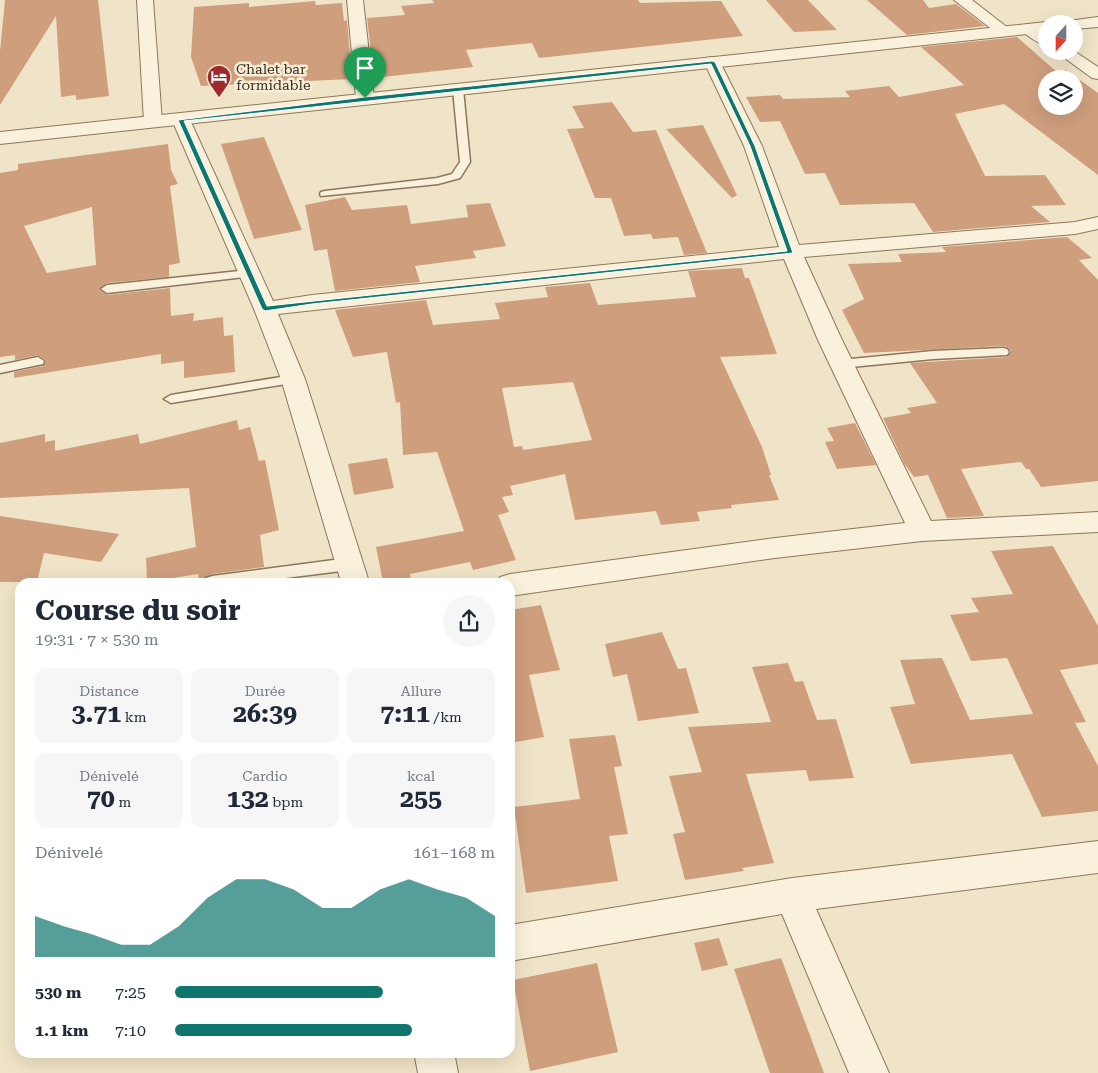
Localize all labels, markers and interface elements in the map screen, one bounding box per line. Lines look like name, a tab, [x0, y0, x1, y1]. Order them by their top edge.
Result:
north arrow	[1038, 15, 1082, 60]
map controls	[1038, 15, 1083, 115]
pin	[344, 47, 386, 98]
icon: arrive	[351, 54, 379, 82]
place label: Chalet bar formidable	[236, 61, 311, 93]
hotel icon: Chalet bar formidable	[206, 64, 232, 98]
button: layers	[1038, 70, 1083, 115]
text: Course du soir	[35, 594, 241, 627]
button: share	[443, 595, 495, 647]
text: 19:31 · 7 × 530 m	[35, 630, 159, 649]
text: Distance	[79, 683, 139, 699]
text: Durée	[245, 683, 285, 699]
text: Allure	[401, 683, 441, 699]
text: 3.71	[71, 699, 121, 728]
text: 26:39	[233, 699, 297, 728]
text: 7:11	[380, 699, 430, 728]
text: km	[121, 709, 147, 725]
text: /km	[430, 709, 462, 725]
text: Dénivelé	[79, 768, 139, 784]
text: Cardio	[242, 768, 288, 784]
text: kcal	[407, 768, 435, 784]
text: 70	[87, 784, 115, 813]
text: 132	[227, 784, 269, 813]
text: 255	[400, 784, 442, 813]
text: m	[115, 794, 131, 810]
text: bpm	[269, 794, 303, 810]
text: Dénivelé	[35, 843, 103, 862]
text: 161–168 m	[413, 843, 495, 862]
text: 530 m	[35, 983, 81, 1002]
text: 7:25	[115, 983, 146, 1002]
text: 1.1 km	[35, 1021, 88, 1040]
text: 7:10	[115, 1021, 146, 1040]

